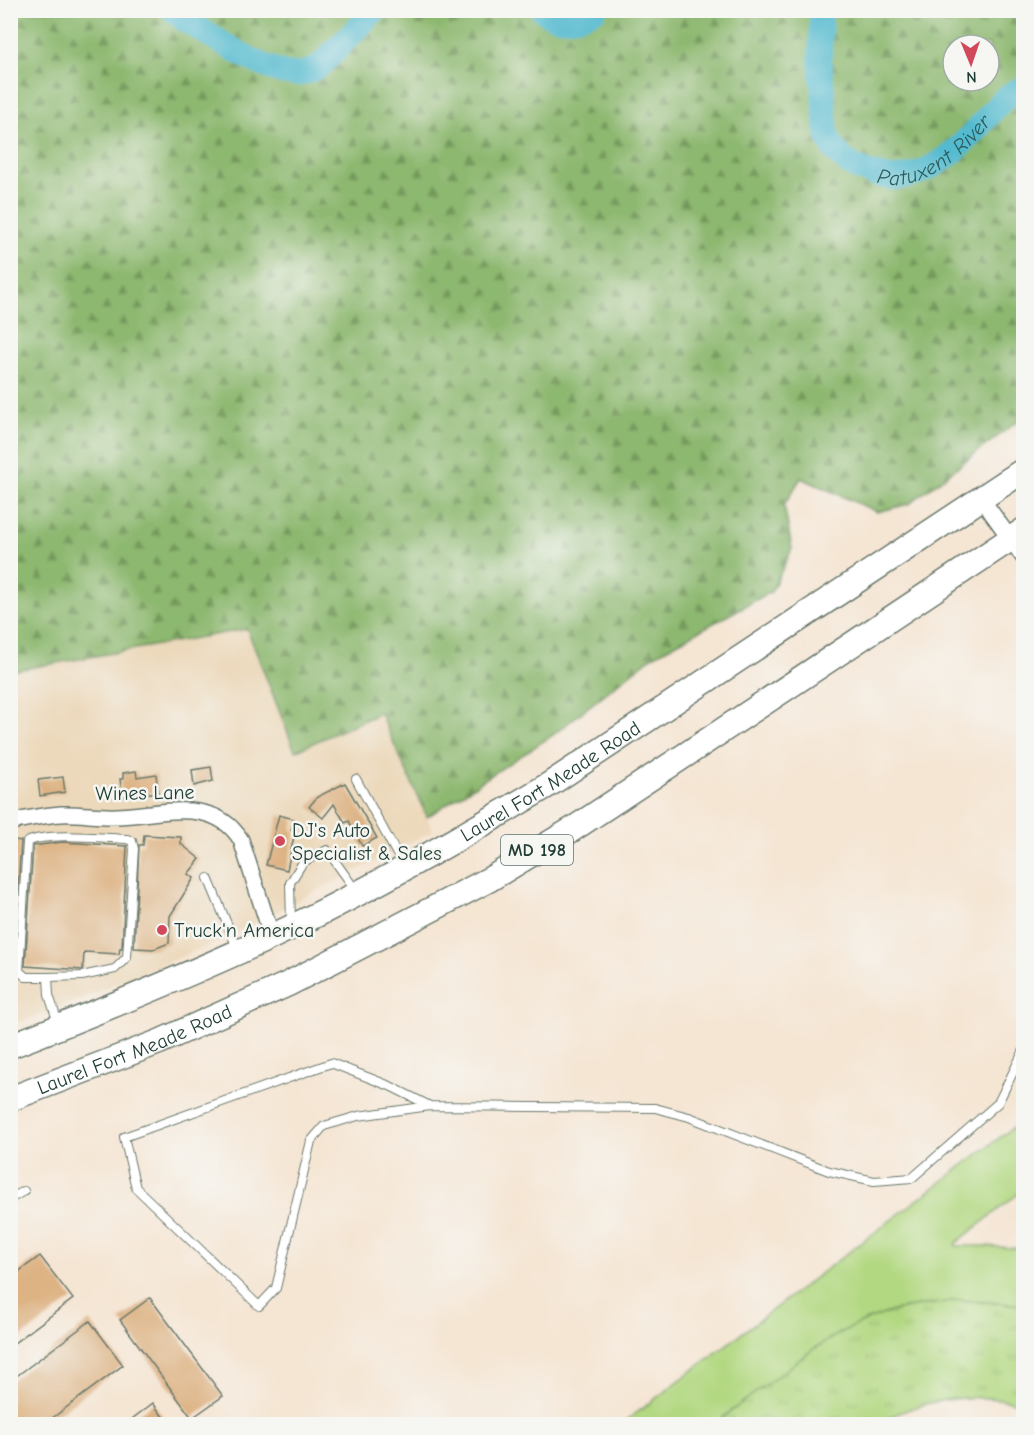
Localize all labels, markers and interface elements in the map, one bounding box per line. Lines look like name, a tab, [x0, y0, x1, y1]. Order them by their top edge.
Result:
north arrow	[941, 33, 1001, 93]
text: N	[966, 68, 977, 86]
water label: Patuxent River	[875, 109, 997, 190]
street label: Laurel Fort Meade Road	[456, 716, 645, 846]
street label: Wines Lane	[95, 781, 195, 805]
place label: DJ's Auto Specialist & Sales	[292, 819, 441, 865]
marker: DJ's Auto Specialist & Sales	[273, 834, 287, 848]
road number: MD 198	[501, 835, 573, 865]
place label: Truck'n America	[174, 919, 314, 942]
marker: Truck'n America	[155, 923, 169, 937]
street label: Laurel Fort Meade Road	[34, 999, 235, 1099]

